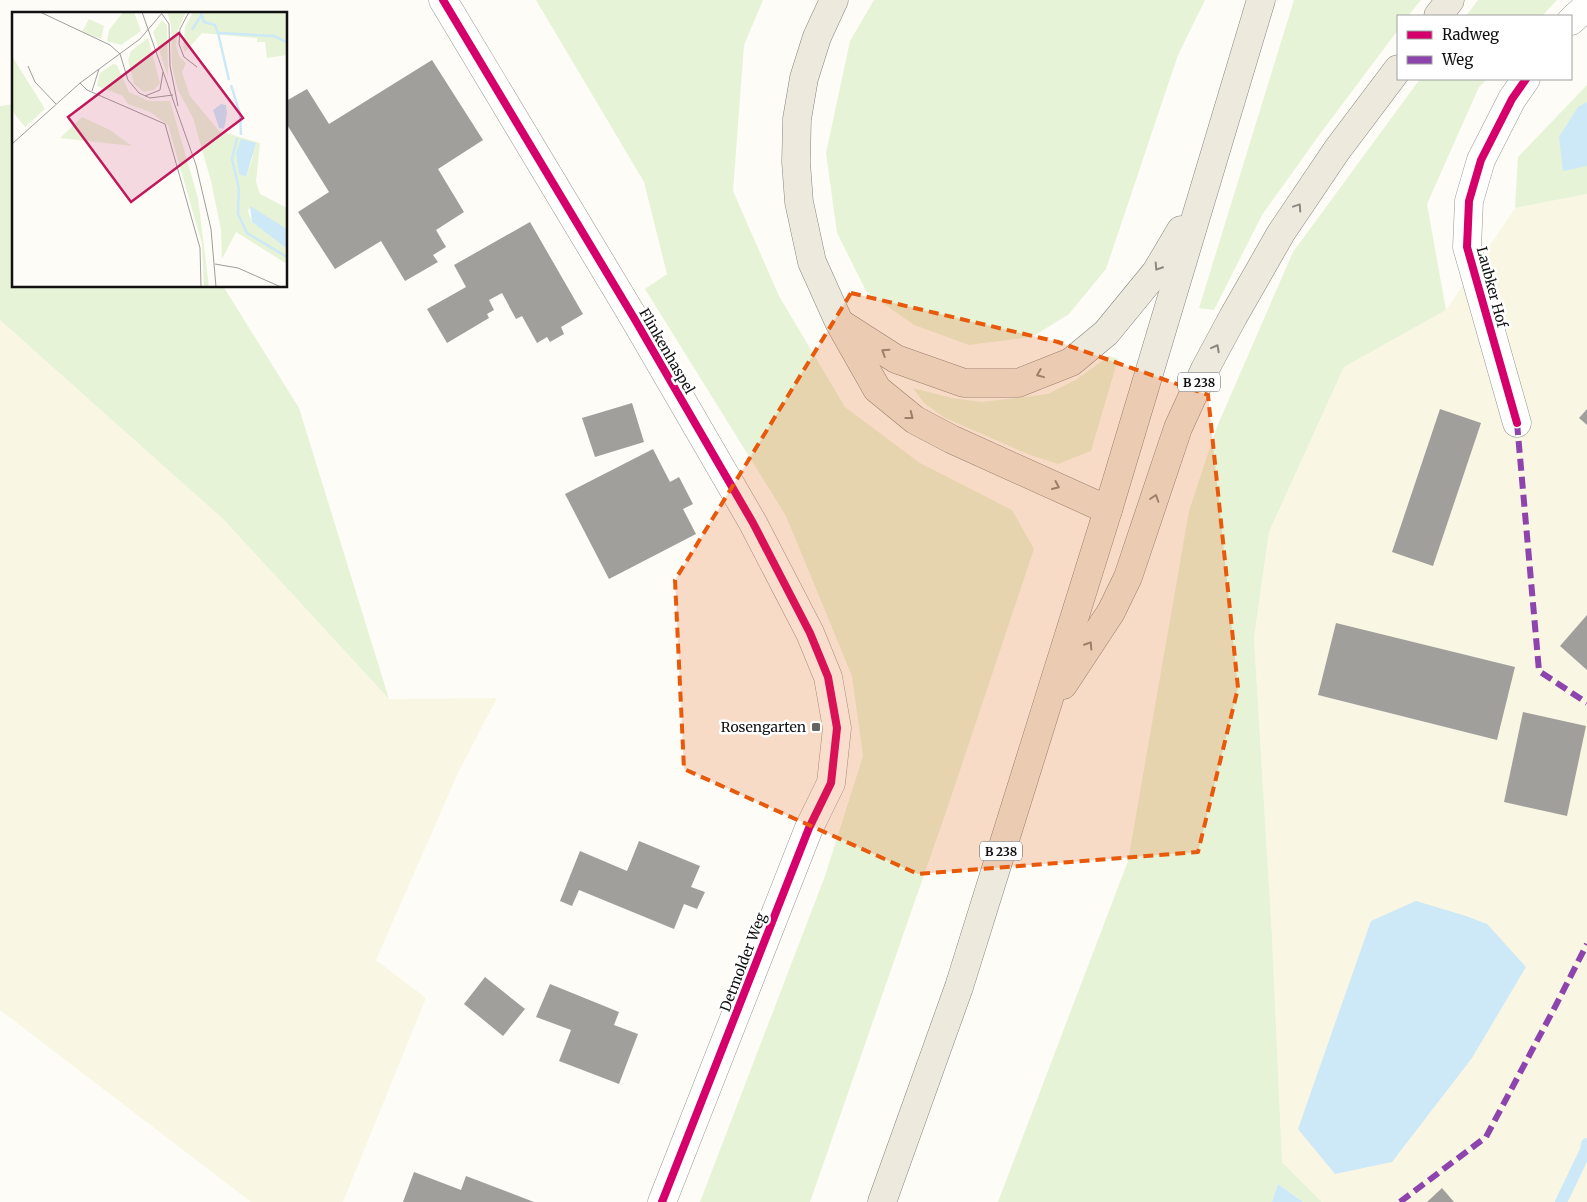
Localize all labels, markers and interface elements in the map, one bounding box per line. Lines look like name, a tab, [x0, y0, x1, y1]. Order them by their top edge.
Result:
inset map	[12, 12, 288, 288]
legend	[1397, 15, 1572, 80]
text: Radweg	[1442, 25, 1499, 44]
text: Weg	[1441, 50, 1473, 69]
one-way arrow	[1292, 204, 1301, 213]
street label: Laubker Hof	[1473, 245, 1512, 330]
one-way arrow	[1155, 261, 1164, 271]
street label: Flinkenhaspel	[635, 305, 699, 398]
one-way arrow	[1210, 344, 1220, 353]
one-way arrow	[882, 349, 891, 358]
one-way arrow	[1036, 368, 1045, 378]
road number: B 238	[1178, 372, 1220, 392]
one-way arrow	[904, 410, 913, 418]
one-way arrow	[1051, 480, 1060, 491]
one-way arrow	[1149, 494, 1159, 502]
one-way arrow	[1082, 641, 1092, 650]
place label: Rosengarten	[721, 718, 806, 736]
marker: Rosengarten	[810, 721, 822, 733]
road number: B 238	[980, 841, 1022, 860]
street label: Detmolder Weg	[716, 909, 770, 1014]

